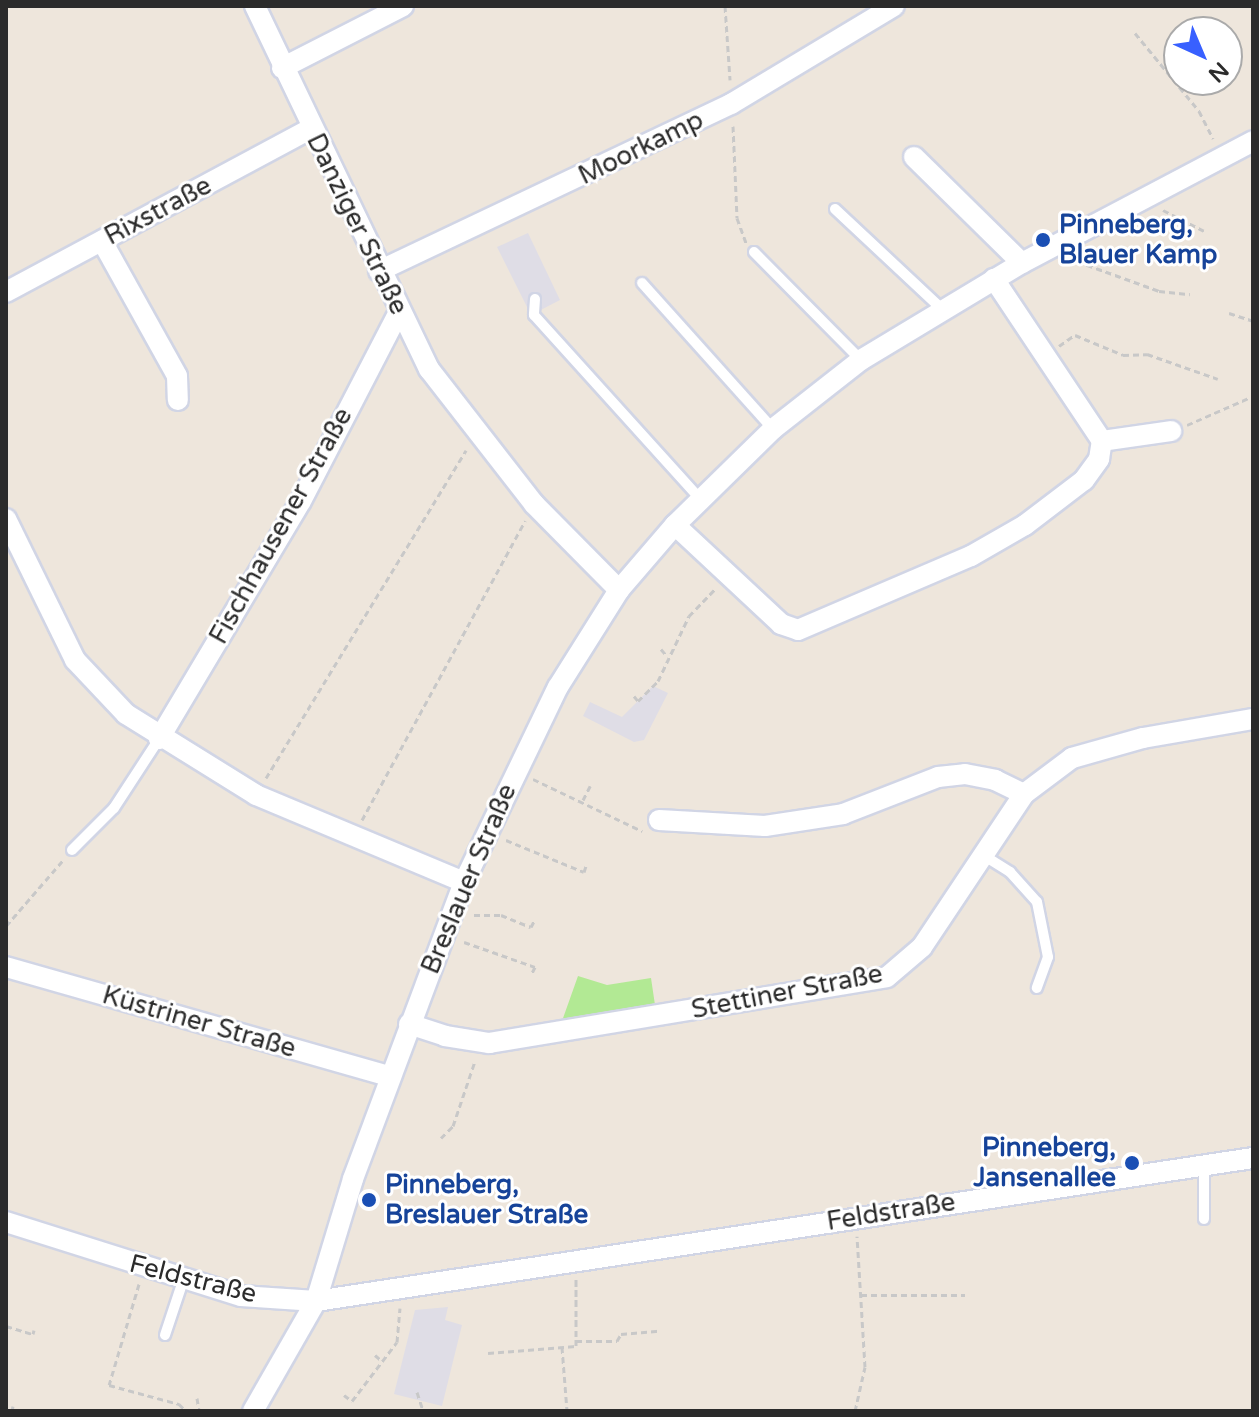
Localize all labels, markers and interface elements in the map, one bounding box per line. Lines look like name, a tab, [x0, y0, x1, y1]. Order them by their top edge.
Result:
north arrow	[1163, 16, 1243, 96]
text: N	[1203, 56, 1234, 87]
street label: Moorkamp	[573, 104, 709, 192]
street label: Danziger Straße	[300, 128, 414, 320]
street label: Rixstraße	[99, 170, 217, 252]
place label: Pinneberg, Blauer Kamp	[1059, 209, 1217, 270]
marker: Pinneberg, Blauer Kamp	[1034, 231, 1052, 249]
street label: Fischhausener Straße	[203, 402, 359, 650]
street label: Breslauer Straße	[415, 779, 523, 979]
street label: Stettiner Straße	[689, 958, 885, 1026]
street label: Küstriner Straße	[99, 979, 299, 1065]
place label: Pinneberg, Jansenallee	[973, 1132, 1116, 1194]
marker: Pinneberg, Jansenallee	[1123, 1154, 1141, 1172]
place label: Pinneberg, Breslauer Straße	[385, 1169, 588, 1230]
street label: Feldstraße	[824, 1186, 958, 1238]
marker: Pinneberg, Breslauer Straße	[360, 1191, 378, 1209]
street label: Feldstraße	[126, 1248, 260, 1310]

